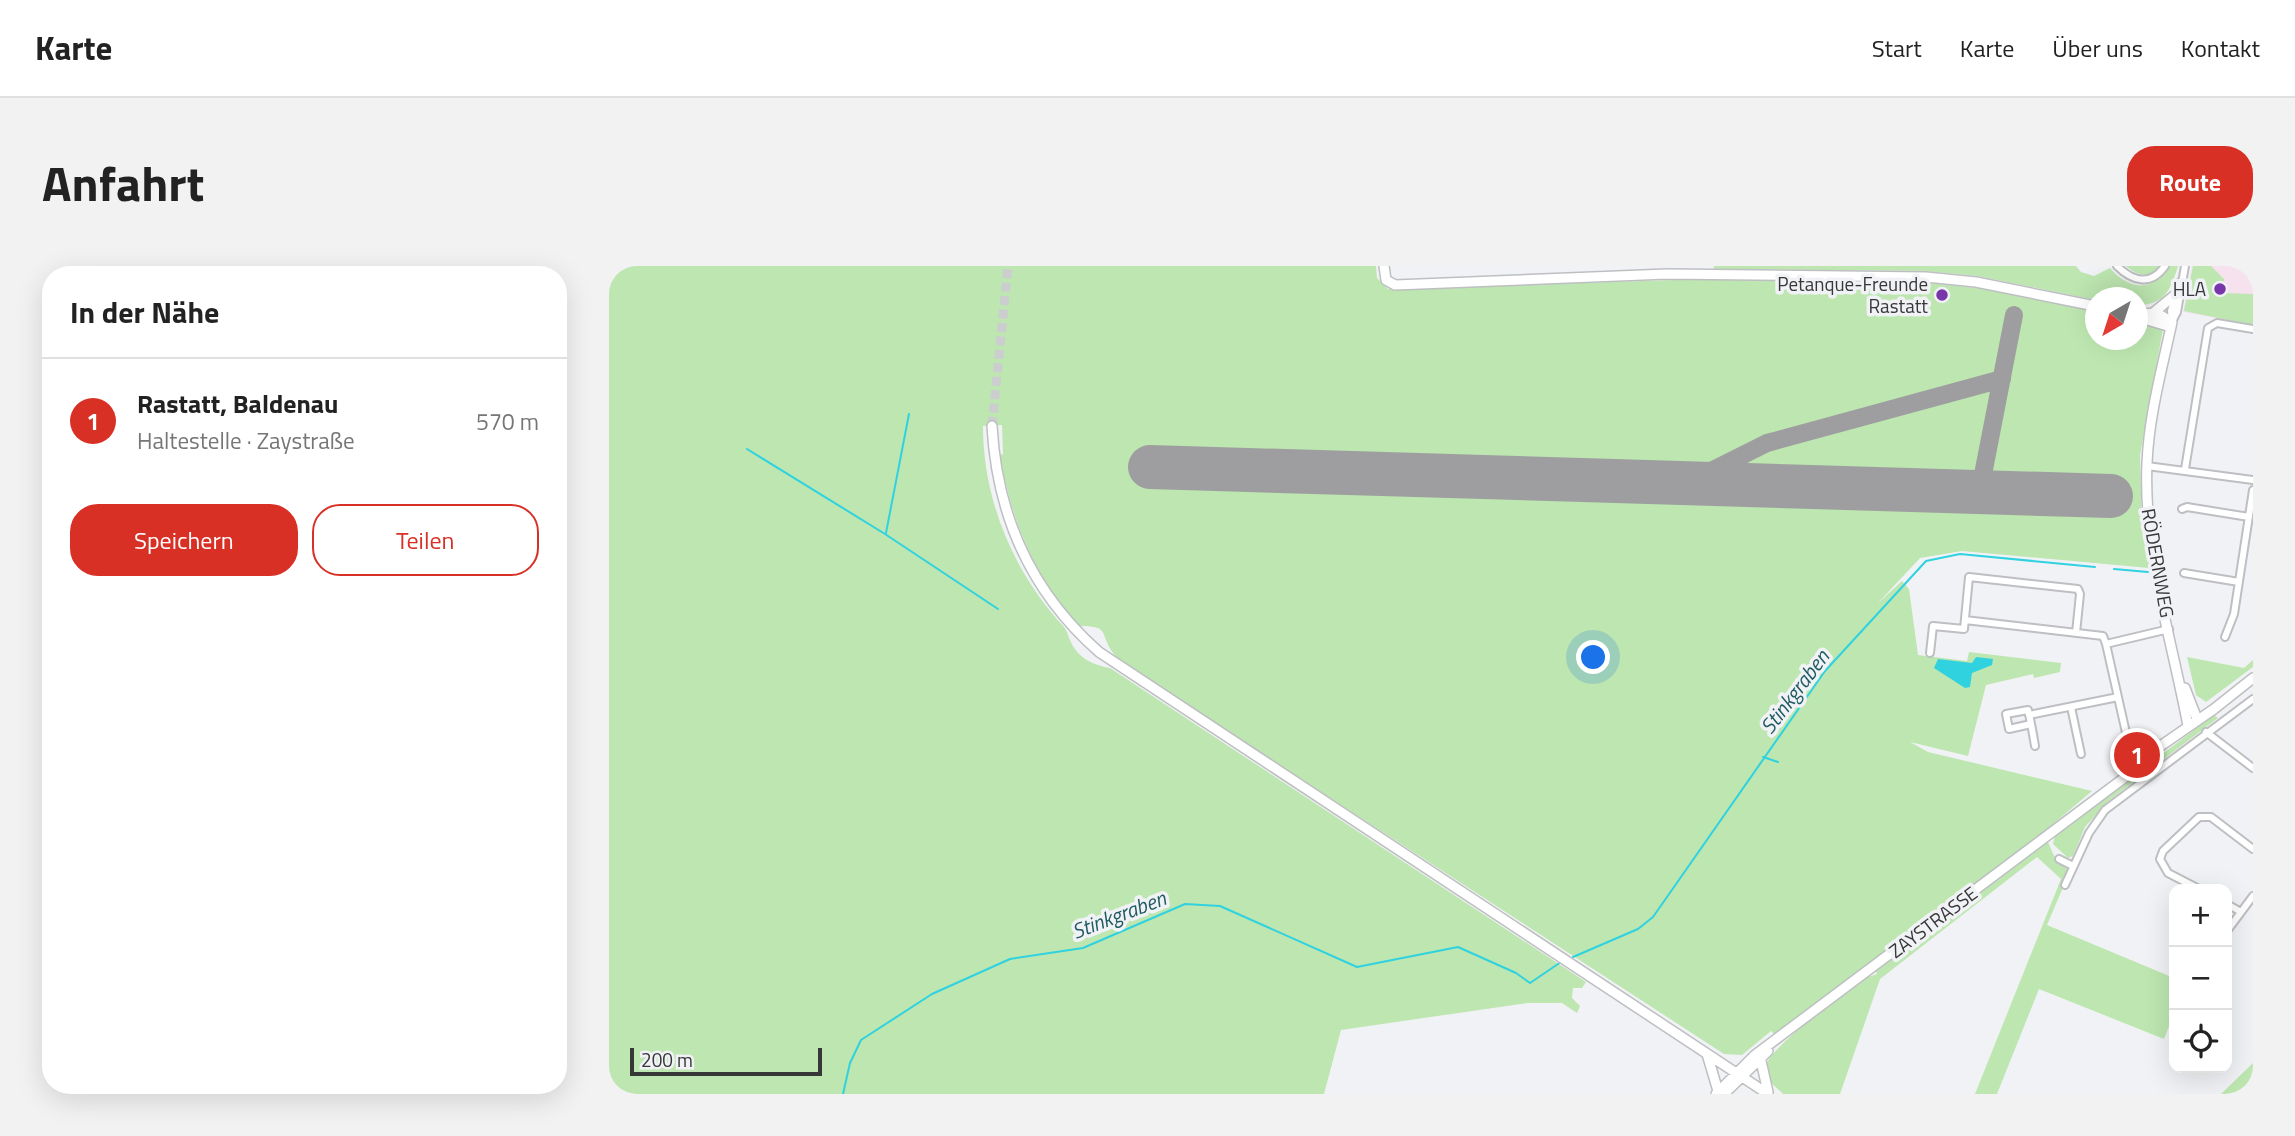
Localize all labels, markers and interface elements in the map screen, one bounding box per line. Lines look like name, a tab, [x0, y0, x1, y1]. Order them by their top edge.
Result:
text: Karte	[35, 23, 112, 73]
text: Start	[1872, 30, 1922, 66]
text: Karte	[1960, 30, 2014, 66]
text: Über uns	[2052, 30, 2143, 66]
text: Kontakt	[2181, 30, 2260, 66]
text: Anfahrt	[42, 145, 204, 220]
button: Route	[2127, 146, 2253, 218]
place label: Petanque-Freunde Rastatt	[1777, 269, 1928, 320]
place label: HLA	[2173, 274, 2206, 303]
marker: HLA	[2212, 281, 2228, 297]
marker: Petanque-Freunde Rastatt	[1934, 287, 1950, 303]
north arrow	[2085, 287, 2148, 350]
text: In der Nähe	[70, 289, 219, 335]
text: Rastatt, Baldenau	[137, 384, 339, 423]
text: 1	[87, 404, 99, 439]
text: 570 m	[476, 404, 539, 439]
text: Haltestelle · Zaystraße	[137, 423, 355, 458]
button: Speichern	[70, 504, 298, 576]
button: Teilen	[312, 504, 539, 576]
street label: RÖDERNWEG	[2135, 506, 2182, 620]
your location	[1576, 640, 1610, 674]
water label: Stinkgraben	[1752, 642, 1837, 740]
pin: 1	[2114, 729, 2160, 781]
street label: ZAYSTRASSE	[1882, 879, 1983, 965]
water label: Stinkgraben	[1067, 881, 1171, 947]
map controls	[2169, 884, 2232, 1073]
button: +	[2169, 884, 2232, 947]
button: −	[2169, 947, 2232, 1010]
button: locate	[2169, 1010, 2232, 1073]
scale bar	[630, 1045, 823, 1077]
text: 200 m	[641, 1045, 693, 1074]

